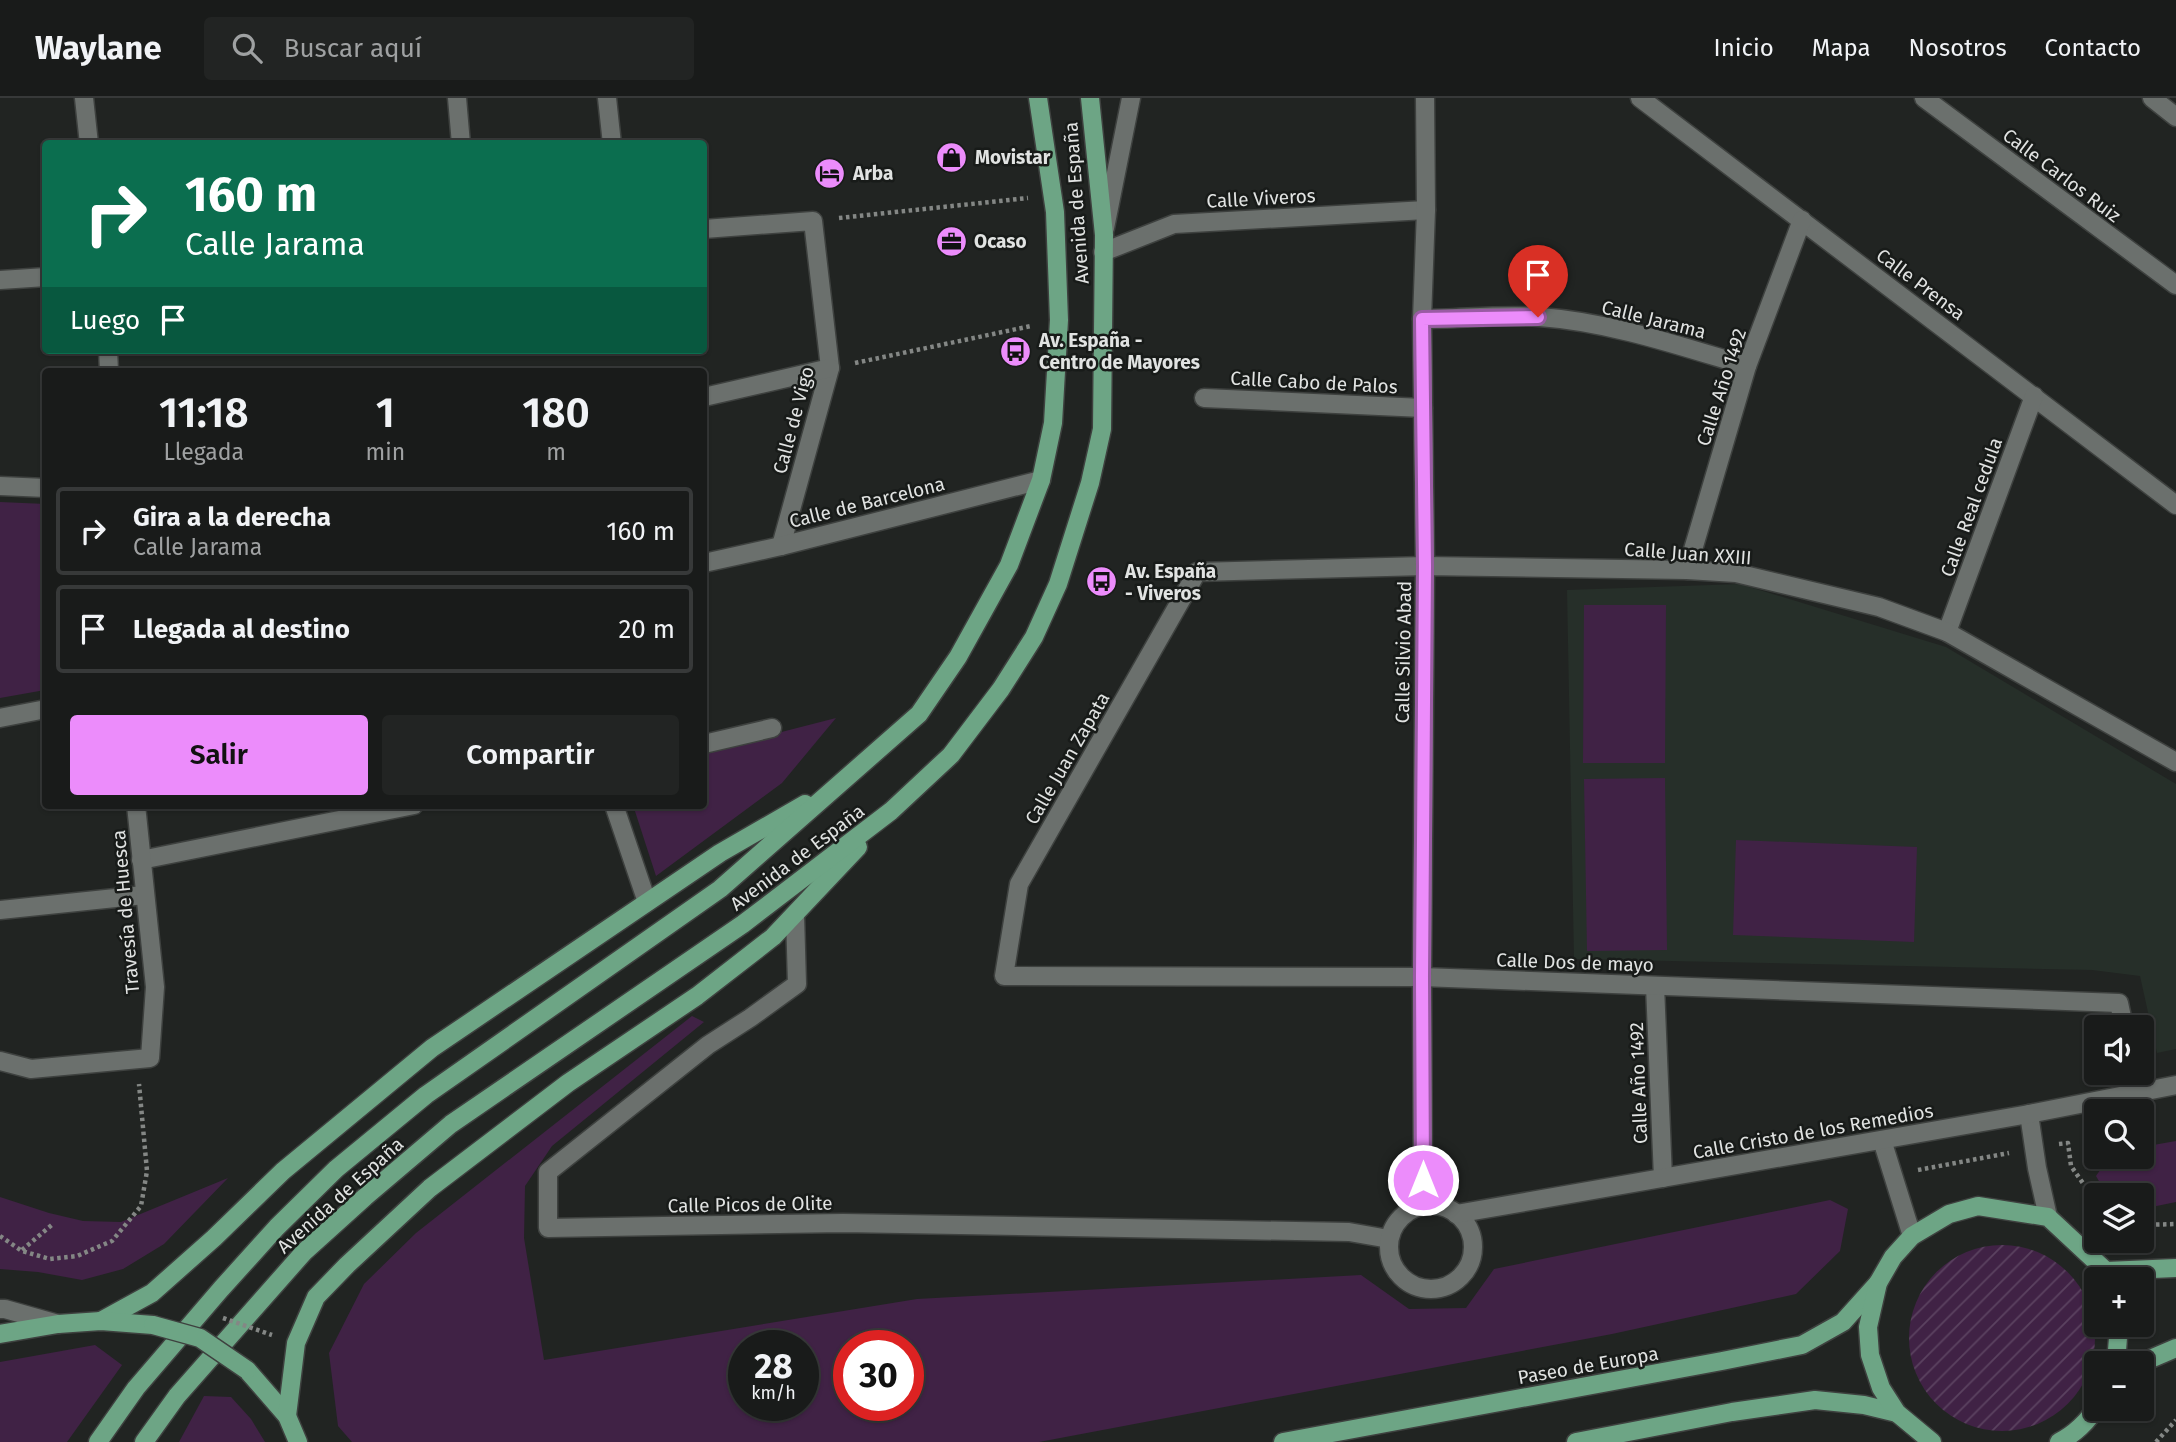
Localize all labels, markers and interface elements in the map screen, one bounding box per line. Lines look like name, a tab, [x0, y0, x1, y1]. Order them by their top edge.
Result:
search box	[204, 17, 694, 80]
text: Waylane	[35, 28, 162, 68]
icon: search	[228, 29, 266, 67]
text: Buscar aquí	[284, 33, 422, 64]
text: Inicio	[1714, 34, 1774, 62]
text: Mapa	[1812, 34, 1871, 62]
text: Nosotros	[1909, 34, 2007, 62]
text: Contacto	[2045, 34, 2141, 62]
street label: Avenida de España	[1059, 121, 1094, 285]
street label: Calle Carlos Ruiz	[1998, 124, 2125, 227]
shop icon: Movistar	[935, 140, 969, 174]
place label: Movistar	[975, 146, 1051, 169]
hotel icon: Arba	[813, 156, 847, 190]
place label: Arba	[852, 162, 893, 185]
text: 160 m	[185, 165, 317, 224]
icon: right	[70, 168, 161, 259]
street label: Calle Viveros	[1206, 184, 1316, 213]
office icon: Ocaso	[934, 224, 968, 258]
text: Calle Jarama	[185, 225, 365, 263]
place label: Ocaso	[974, 230, 1027, 253]
street label: Calle Prensa	[1872, 244, 1970, 325]
pin	[1508, 245, 1568, 317]
icon: arrive	[1519, 256, 1557, 294]
street label: Calle Jarama	[1599, 295, 1708, 344]
icon: arrive	[154, 301, 192, 339]
text: Luego	[70, 305, 140, 336]
street label: Calle Año 1492	[1692, 326, 1751, 449]
place label: Av. España - Centro de Mayores	[1038, 329, 1200, 374]
bus stop icon: Av. España - Centro de Mayores	[999, 334, 1033, 368]
street label: Calle de Vigo	[768, 364, 819, 476]
street label: Calle Cabo de Palos	[1230, 367, 1398, 398]
text: 11:18	[159, 388, 249, 438]
text: 1	[376, 388, 395, 438]
text: 180	[522, 388, 590, 438]
street label: Calle Real cedula	[1936, 434, 2007, 580]
text: Llegada	[163, 438, 244, 466]
text: min	[366, 438, 405, 466]
text: m	[546, 438, 566, 466]
street label: Calle de Barcelona	[787, 472, 947, 533]
text: Gira a la derecha	[133, 502, 331, 533]
icon: right	[74, 512, 112, 550]
text: 160 m	[606, 516, 675, 547]
text: Calle Jarama	[133, 533, 262, 561]
street label: Calle Juan XXIII	[1623, 538, 1752, 569]
place label: Av. España - Viveros	[1124, 560, 1216, 605]
bus stop icon: Av. España - Viveros	[1085, 565, 1119, 599]
street label: Calle Silvio Abad	[1391, 580, 1416, 724]
icon: arrive	[74, 610, 112, 648]
text: Llegada al destino	[133, 614, 350, 645]
text: 20 m	[618, 614, 675, 645]
street label: Calle Juan Zapata	[1020, 688, 1115, 828]
button: Salir	[70, 715, 368, 795]
button: Compartir	[382, 715, 679, 795]
street label: Avenida de España	[726, 799, 869, 915]
street label: Travesía de Huesca	[107, 829, 144, 995]
street label: Calle Dos de mayo	[1496, 948, 1654, 977]
map controls	[2084, 1015, 2154, 1421]
button: sound	[2084, 1015, 2154, 1085]
street label: Calle Año 1492	[1625, 1022, 1652, 1144]
street label: Calle Cristo de los Remedios	[1691, 1099, 1935, 1164]
button: search	[2084, 1099, 2154, 1169]
street label: Avenida de España	[272, 1133, 408, 1258]
position arrow	[1386, 1143, 1460, 1217]
button: layers	[2084, 1183, 2154, 1253]
street label: Calle Picos de Olite	[667, 1192, 833, 1217]
button: +	[2084, 1267, 2154, 1337]
speed limit sign: 30	[833, 1330, 924, 1421]
street label: Paseo de Europa	[1516, 1342, 1660, 1389]
text: 28	[754, 1345, 793, 1387]
button: −	[2084, 1351, 2154, 1421]
text: km/h	[751, 1382, 796, 1404]

